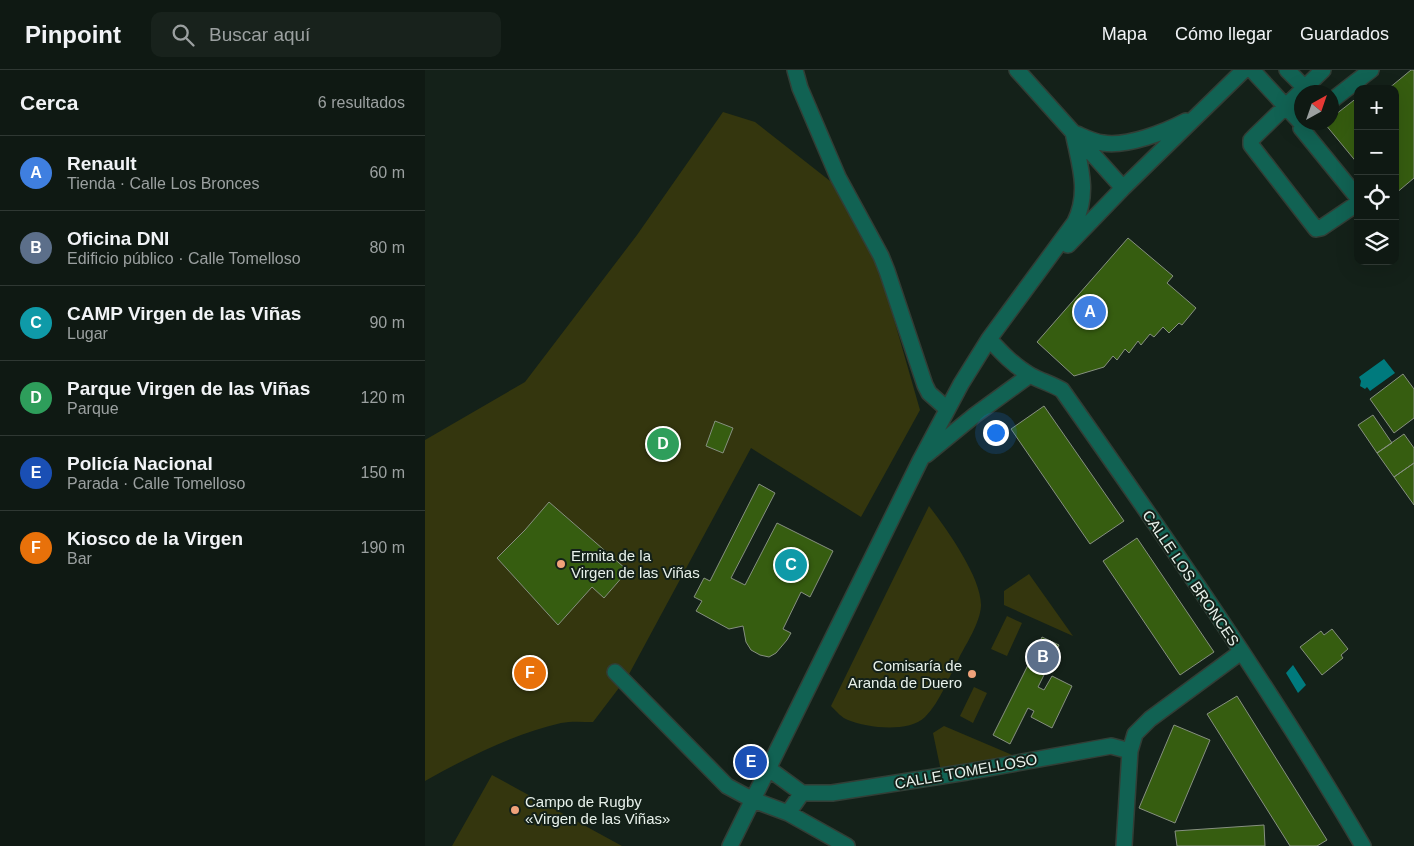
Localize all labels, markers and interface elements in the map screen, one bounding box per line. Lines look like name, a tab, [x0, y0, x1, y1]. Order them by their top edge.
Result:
search box	[151, 12, 501, 57]
text: Pinpoint	[25, 21, 121, 48]
icon: search	[169, 21, 197, 49]
text: Buscar aquí	[209, 24, 310, 45]
text: Mapa	[1102, 24, 1147, 44]
text: Cómo llegar	[1175, 24, 1272, 44]
text: Guardados	[1300, 24, 1389, 44]
north arrow	[1294, 85, 1339, 130]
map controls	[1354, 85, 1399, 265]
button: +	[1354, 85, 1399, 130]
text: Cerca	[20, 91, 78, 114]
text: 6 resultados	[318, 94, 405, 111]
button: −	[1354, 130, 1399, 175]
text: Renault	[67, 153, 137, 174]
text: A	[30, 164, 42, 181]
text: 60 m	[369, 164, 405, 181]
text: Tienda · Calle Los Bronces	[67, 175, 259, 192]
button: locate	[1354, 175, 1399, 220]
button: layers	[1354, 220, 1399, 265]
text: Oficina DNI	[67, 228, 169, 249]
text: B	[30, 239, 42, 256]
text: 80 m	[369, 239, 405, 256]
text: Edificio público · Calle Tomelloso	[67, 250, 301, 267]
pin: A	[1074, 293, 1106, 331]
text: CAMP Virgen de las Viñas	[67, 303, 301, 324]
text: C	[30, 314, 42, 331]
text: 90 m	[369, 314, 405, 331]
text: Lugar	[67, 325, 108, 342]
text: Parque Virgen de las Viñas	[67, 378, 310, 399]
text: D	[30, 389, 42, 406]
text: 120 m	[361, 389, 405, 406]
text: Parque	[67, 400, 119, 417]
your location	[983, 420, 1009, 446]
pin: D	[647, 425, 679, 463]
text: Policía Nacional	[67, 453, 213, 474]
text: E	[31, 464, 41, 481]
text: 150 m	[361, 464, 405, 481]
text: Parada · Calle Tomelloso	[67, 475, 245, 492]
street label: CALLE LOS BRONCES	[1139, 507, 1243, 649]
text: Kiosco de la Virgen	[67, 528, 243, 549]
text: F	[31, 539, 41, 556]
text: 190 m	[361, 539, 405, 556]
pin: C	[775, 546, 807, 584]
place label: Ermita de la Virgen de las Viñas	[571, 547, 700, 581]
text: Bar	[67, 550, 92, 567]
marker: Ermita de la Virgen de las Viñas	[555, 558, 567, 570]
pin: B	[1027, 638, 1059, 676]
pin: F	[514, 654, 546, 692]
place label: Comisaría de Aranda de Duero	[848, 657, 962, 691]
marker: Comisaría de Aranda de Duero	[966, 668, 978, 680]
pin: E	[735, 743, 767, 781]
street label: CALLE TOMELLOSO	[893, 750, 1039, 792]
place label: Campo de Rugby «Virgen de las Viñas»	[525, 793, 670, 827]
marker: Campo de Rugby «Virgen de las Viñas»	[509, 804, 521, 816]

